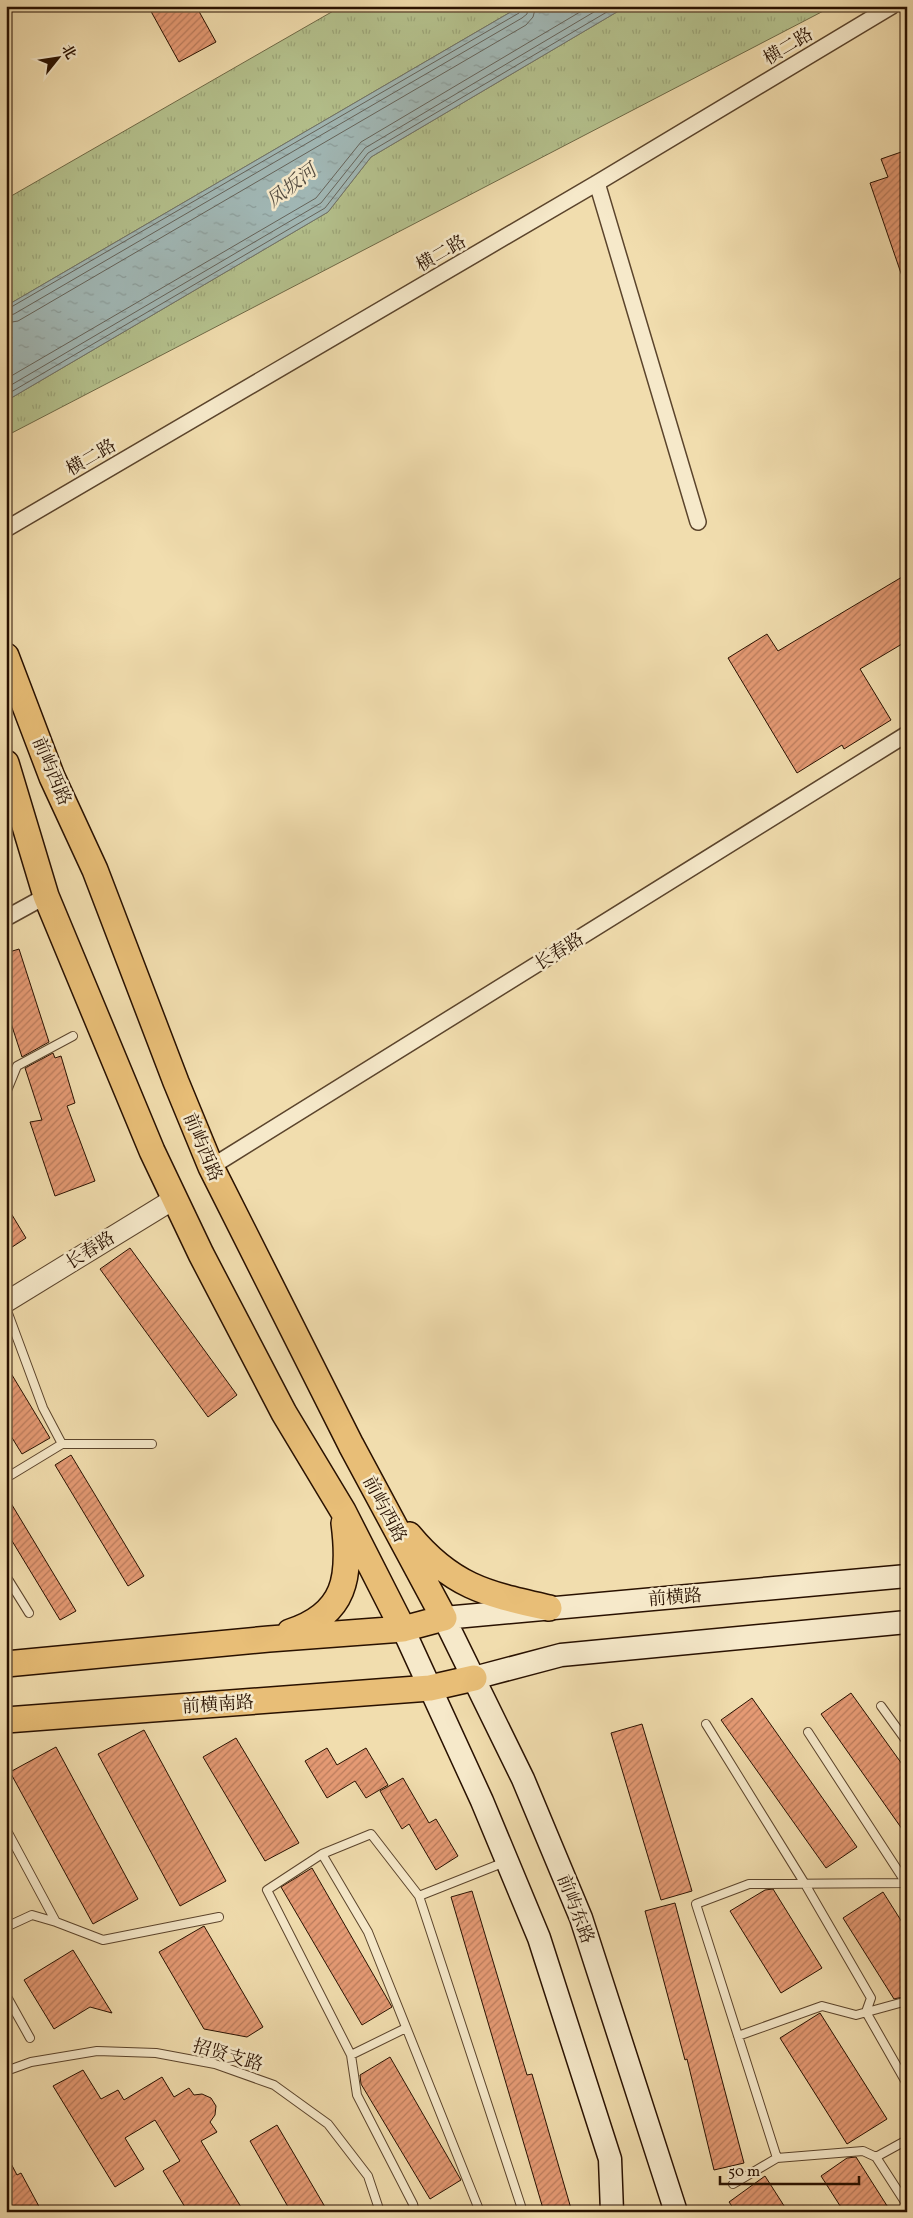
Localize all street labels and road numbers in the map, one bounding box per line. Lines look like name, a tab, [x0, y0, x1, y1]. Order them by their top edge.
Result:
street label: 横二路	[759, 23, 818, 72]
street label: 横二路	[412, 230, 471, 279]
street label: 横二路	[62, 434, 121, 483]
street label: 前屿西路	[25, 734, 76, 810]
street label: 长春路	[530, 927, 589, 977]
street label: 前屿西路	[176, 1110, 227, 1186]
street label: 长春路	[61, 1226, 120, 1276]
street label: 前屿西路	[356, 1472, 412, 1547]
street label: 前横路	[647, 1584, 703, 1613]
street label: 前横南路	[181, 1691, 255, 1720]
street label: 前屿东路	[550, 1871, 599, 1948]
street label: 招贤支路	[190, 2035, 266, 2078]

